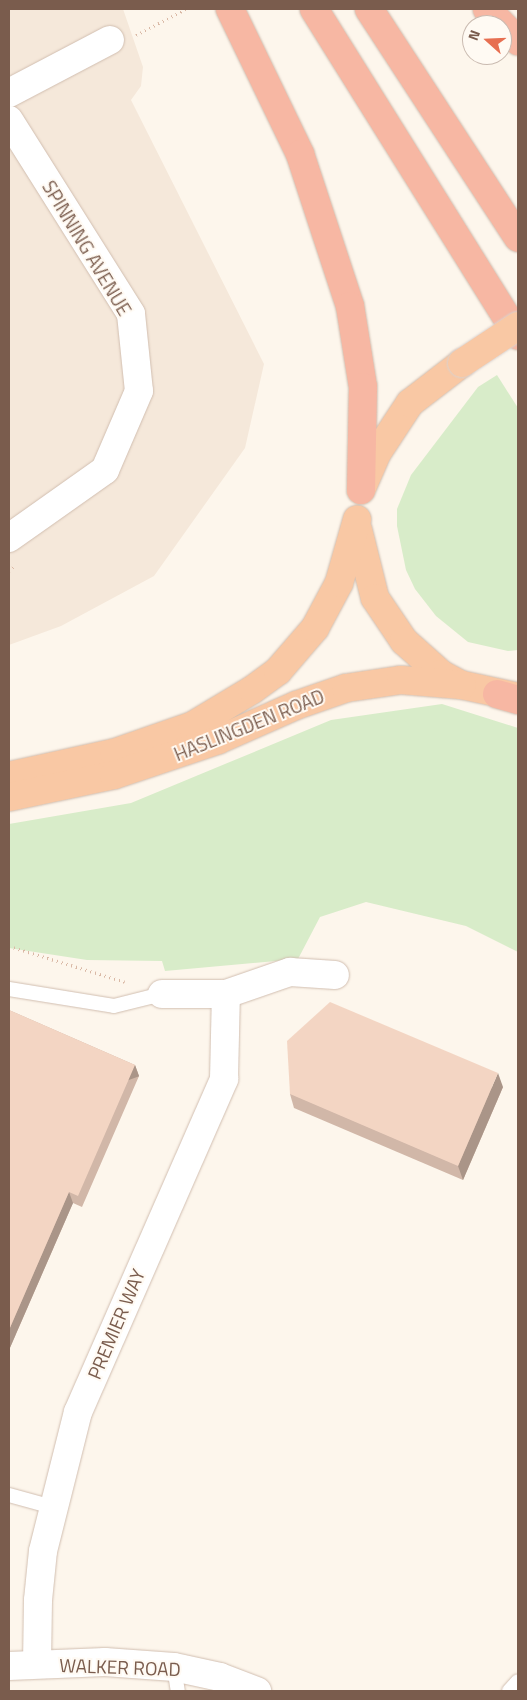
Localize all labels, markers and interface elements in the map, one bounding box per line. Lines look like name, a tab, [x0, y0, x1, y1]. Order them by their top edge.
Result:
north arrow	[462, 15, 512, 65]
text: N	[462, 27, 485, 43]
street label: SPINNING AVENUE	[38, 176, 136, 320]
street label: HASLINGDEN ROAD	[171, 684, 327, 766]
street label: PREMIER WAY	[83, 1265, 149, 1383]
street label: WALKER ROAD	[59, 1653, 181, 1681]

